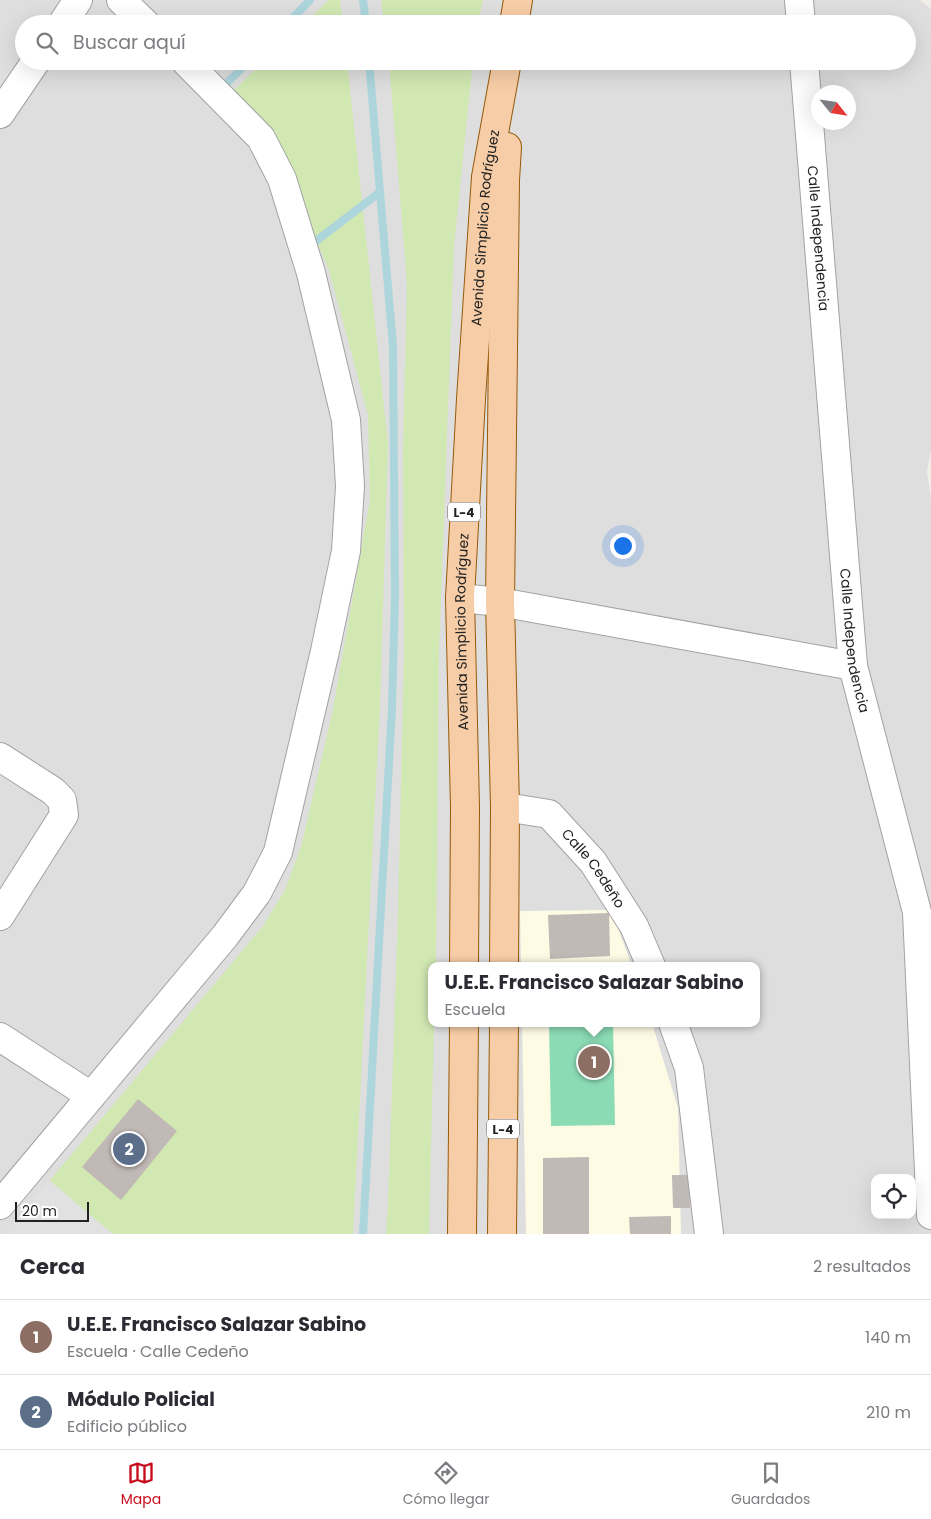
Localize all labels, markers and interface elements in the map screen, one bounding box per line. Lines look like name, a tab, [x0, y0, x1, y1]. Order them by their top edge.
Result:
search box	[15, 15, 916, 70]
icon: search	[33, 29, 61, 57]
text: Buscar aquí	[73, 29, 186, 56]
north arrow	[811, 85, 856, 130]
street label: Avenida Simplicio Rodríguez	[466, 128, 504, 327]
street label: Calle Independencia	[803, 165, 834, 312]
road number: L-4	[448, 502, 480, 522]
street label: Avenida Simplicio Rodríguez	[450, 533, 474, 731]
your location	[610, 533, 636, 559]
street label: Calle Independencia	[835, 568, 875, 715]
street label: Calle Cedeño	[557, 824, 630, 912]
popup	[428, 962, 760, 1027]
text: U.E.E. Francisco Salazar Sabino	[444, 969, 744, 996]
text: Escuela	[444, 998, 506, 1021]
pin: 1	[578, 1043, 610, 1081]
road number: L-4	[487, 1120, 519, 1138]
pin: 2	[113, 1130, 145, 1168]
map controls	[871, 1174, 916, 1219]
button: locate	[871, 1174, 916, 1219]
scale bar	[15, 1199, 89, 1222]
text: 20 m	[22, 1201, 57, 1221]
text: Cerca	[20, 1252, 85, 1281]
text: 2 resultados	[813, 1255, 911, 1278]
text: U.E.E. Francisco Salazar Sabino	[67, 1311, 366, 1338]
text: 1	[33, 1326, 39, 1349]
text: 140 m	[865, 1326, 911, 1349]
text: Escuela · Calle Cedeño	[67, 1340, 249, 1363]
text: Módulo Policial	[67, 1386, 215, 1413]
text: 2	[31, 1401, 41, 1424]
text: 210 m	[866, 1401, 911, 1424]
text: Edificio público	[67, 1415, 187, 1438]
tab: Mapa	[121, 1459, 161, 1510]
tab: Cómo llegar	[403, 1459, 489, 1510]
tab: Guardados	[731, 1459, 810, 1510]

